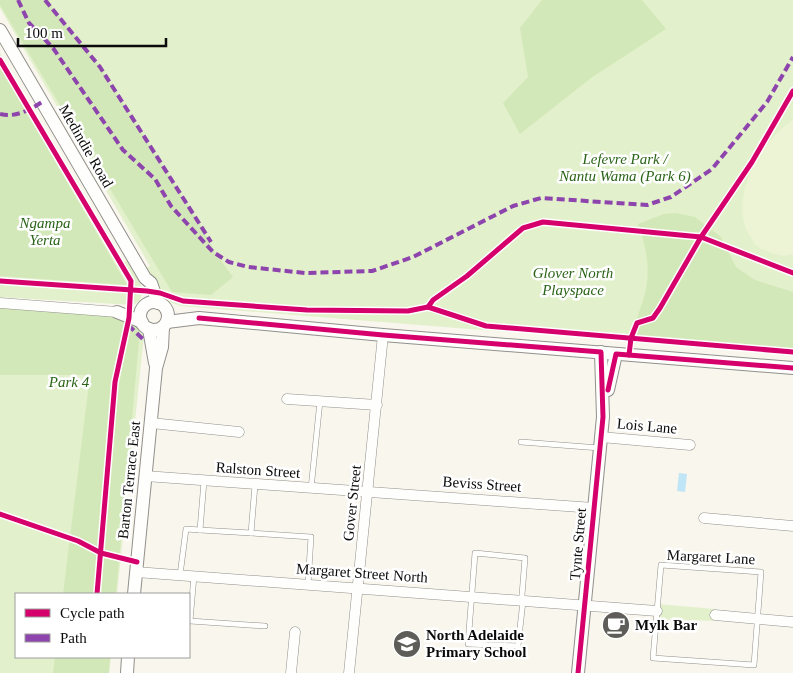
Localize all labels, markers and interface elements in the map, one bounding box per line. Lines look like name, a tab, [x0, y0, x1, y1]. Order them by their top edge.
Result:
scale bar	[18, 15, 165, 47]
text: 100 m	[25, 25, 63, 41]
street label: Medindie Road	[56, 102, 116, 191]
park label: Lefevre Park / Nantu Wama (Park 6)	[558, 151, 691, 185]
park label: Ngampa Yerta	[19, 215, 70, 248]
park label: Glover North Playspace	[533, 265, 613, 298]
park label: Park 4	[48, 374, 90, 390]
street label: Lois Lane	[616, 415, 678, 437]
street label: Barton Terrace East	[115, 419, 143, 540]
street label: Ralston Street	[215, 459, 302, 481]
street label: Gover Street	[340, 463, 364, 542]
street label: Beviss Street	[442, 473, 523, 495]
street label: Tynte Street	[567, 506, 589, 581]
street label: Margaret Lane	[666, 547, 756, 567]
street label: Margaret Street North	[296, 560, 429, 586]
legend	[15, 593, 190, 658]
text: Cycle path	[60, 605, 125, 621]
cafe icon: Mylk Bar	[601, 610, 631, 640]
place label: Mylk Bar	[635, 617, 697, 633]
place label: North Adelaide Primary School	[426, 627, 526, 660]
school or university icon: North Adelaide Primary School	[392, 629, 422, 659]
text: Path	[60, 630, 87, 646]

